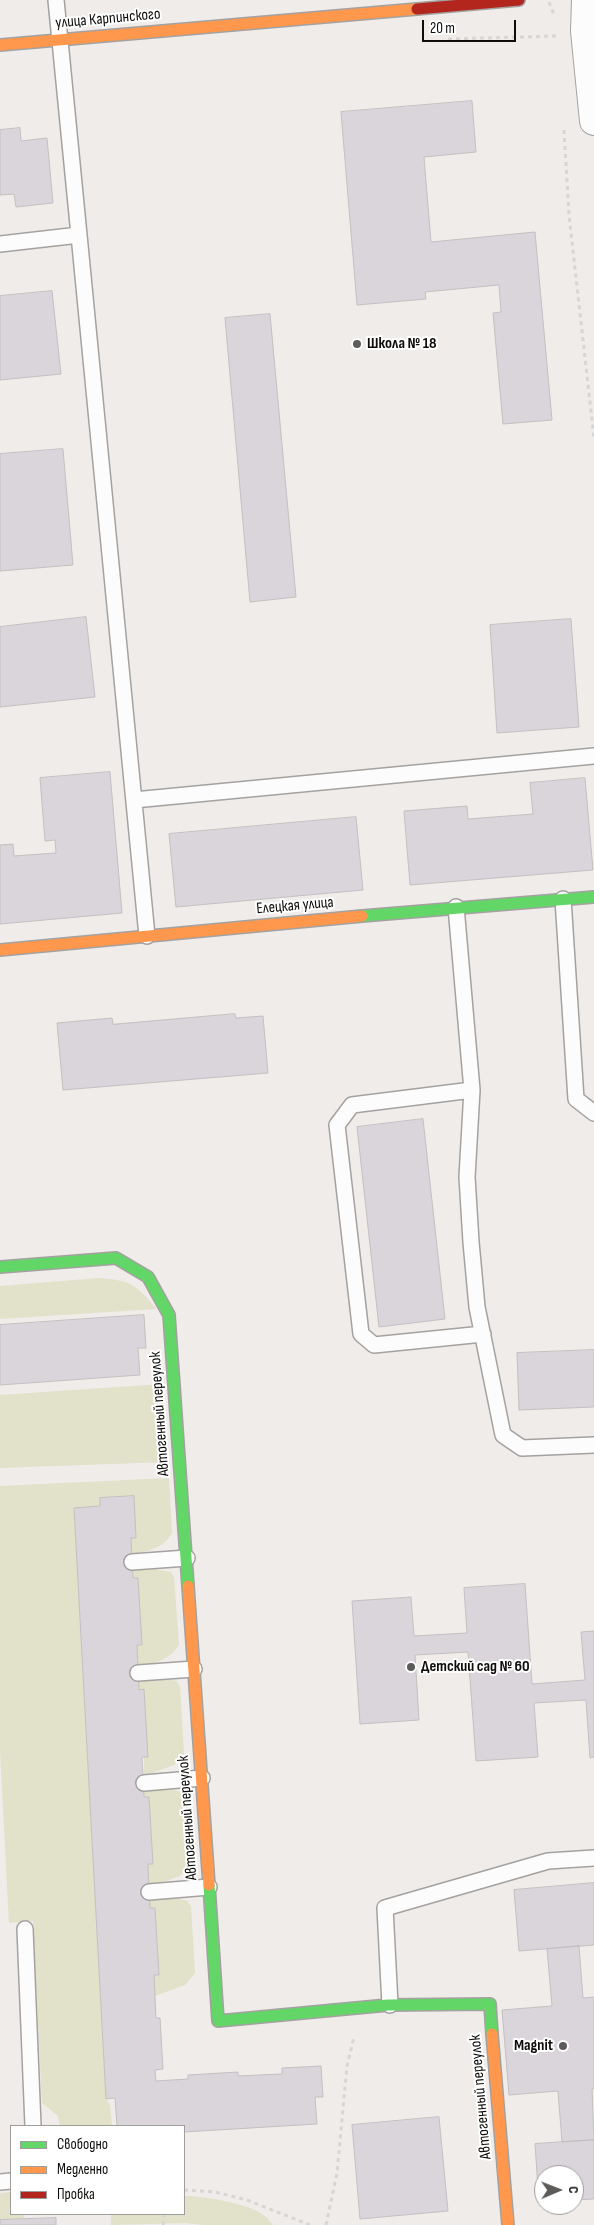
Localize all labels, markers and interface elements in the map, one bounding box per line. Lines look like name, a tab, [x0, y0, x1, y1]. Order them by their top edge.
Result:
street label: улица Карпинского	[55, 5, 161, 33]
scale bar	[424, 10, 518, 42]
text: 20 m	[430, 19, 455, 38]
place label: Школа № 18	[367, 334, 436, 354]
marker: Школа № 18	[351, 338, 363, 350]
street label: Елецкая улица	[256, 893, 334, 919]
street label: Автогенный переулок	[146, 1351, 174, 1477]
place label: Детский сад № 60	[421, 1657, 530, 1677]
marker: Детский сад № 60	[405, 1661, 417, 1673]
street label: Автогенный переулок	[174, 1755, 202, 1881]
street label: Автогенный переулок	[466, 2034, 496, 2160]
place label: Magnit	[514, 2036, 553, 2056]
marker: Magnit	[557, 2040, 569, 2052]
legend	[10, 2125, 185, 2215]
text: Свободно	[57, 2135, 108, 2154]
text: Медленно	[57, 2160, 108, 2179]
north arrow	[534, 2165, 584, 2215]
text: Пробка	[57, 2185, 95, 2204]
text: С	[565, 2186, 582, 2193]

